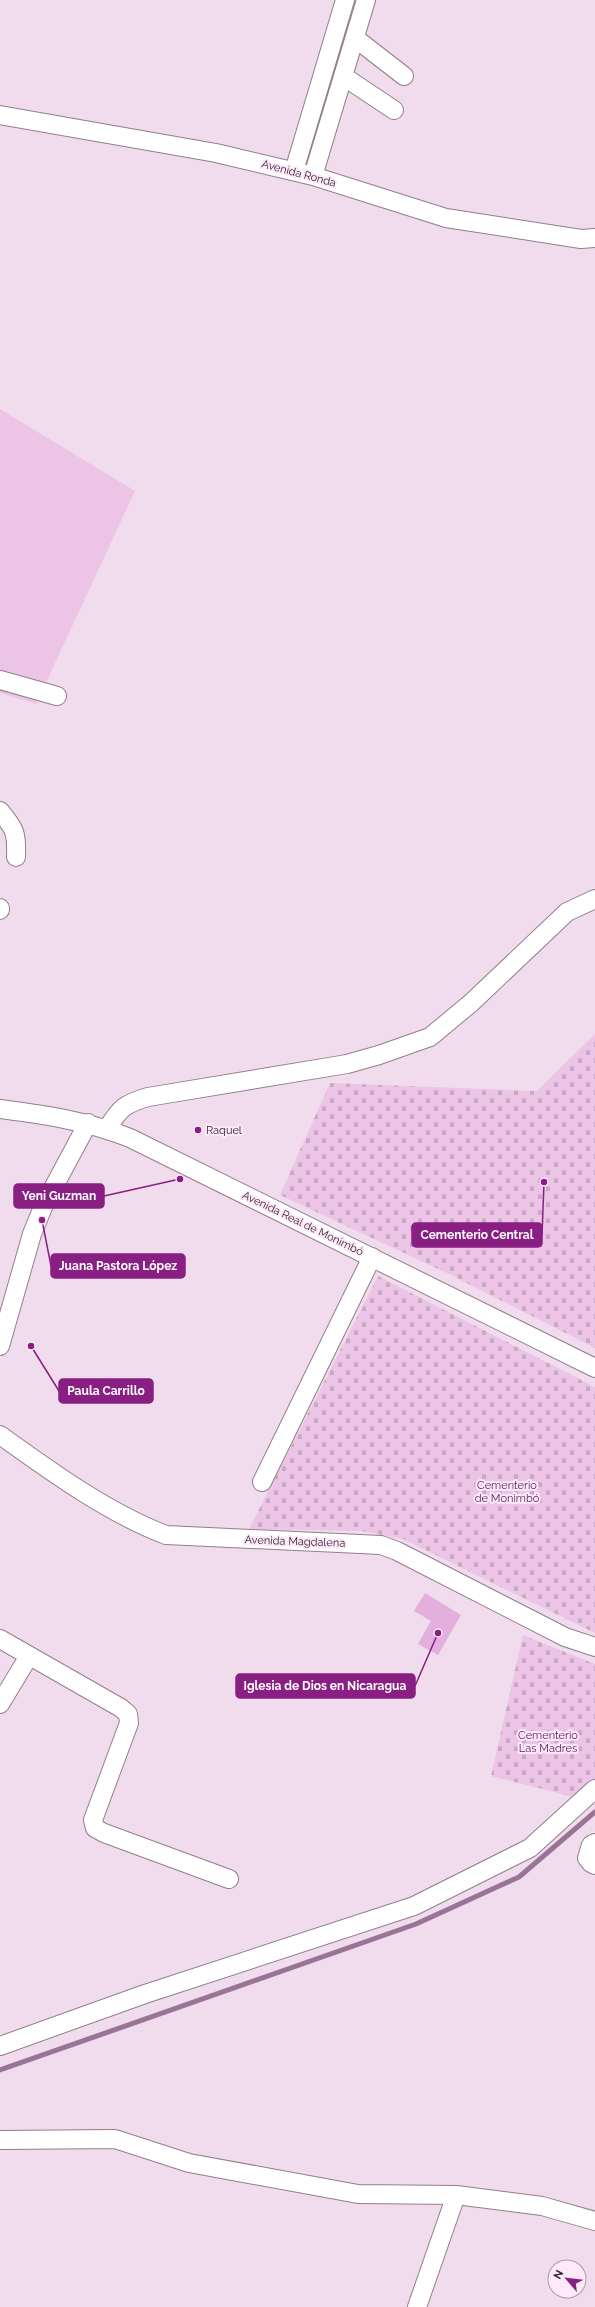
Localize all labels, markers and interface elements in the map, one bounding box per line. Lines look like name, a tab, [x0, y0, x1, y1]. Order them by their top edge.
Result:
street label: Avenida Ronda	[260, 157, 337, 190]
place label: Raquel	[206, 1124, 242, 1137]
marker: Raquel	[193, 1125, 203, 1135]
callout: Yeni Guzman	[14, 1184, 104, 1208]
street label: Avenida Real de Monimbó	[240, 1188, 366, 1259]
text: Yeni Guzman	[22, 1189, 96, 1203]
callout: Cementerio Central	[412, 1223, 542, 1247]
text: Cementerio Central	[420, 1228, 534, 1242]
callout: Juana Pastora López	[51, 1254, 185, 1278]
text: Juana Pastora López	[59, 1259, 177, 1273]
callout: Paula Carrillo	[59, 1379, 153, 1403]
text: Paula Carrillo	[67, 1384, 145, 1398]
park label: Cementerio de Monimbó	[475, 1479, 540, 1505]
street label: Avenida Magdalena	[244, 1533, 346, 1550]
callout: Iglesia de Dios en Nicaragua	[236, 1674, 415, 1698]
text: Iglesia de Dios en Nicaragua	[244, 1679, 407, 1693]
park label: Cementerio Las Madres	[518, 1729, 578, 1755]
north arrow	[547, 2259, 587, 2299]
text: N	[551, 2268, 566, 2281]

